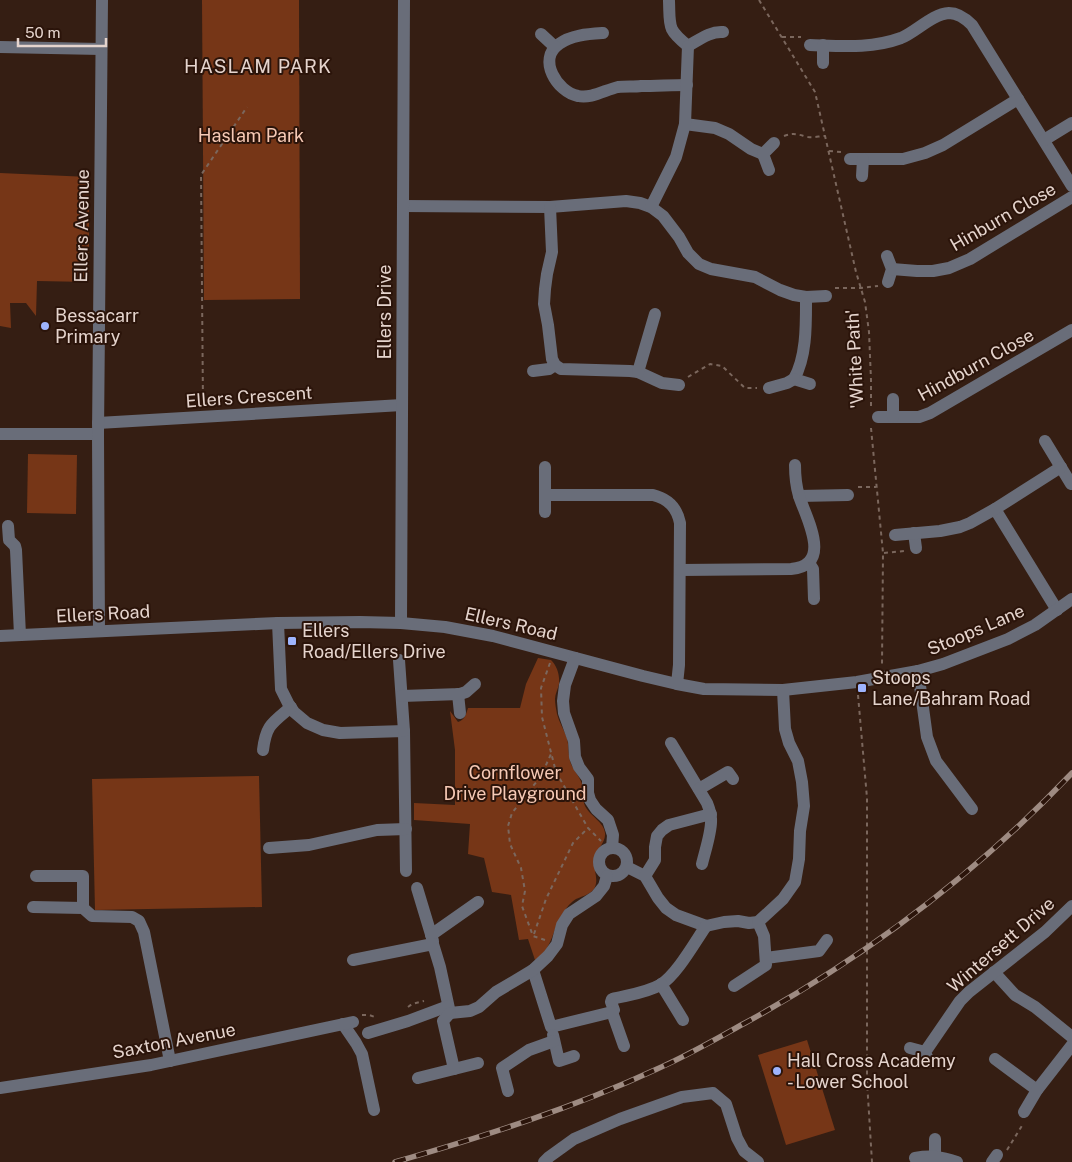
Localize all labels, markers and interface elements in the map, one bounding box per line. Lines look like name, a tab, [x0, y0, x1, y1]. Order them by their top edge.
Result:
scale bar	[18, 15, 105, 47]
text: 50 m	[25, 24, 60, 41]
district label: HASLAM PARK	[184, 55, 332, 77]
park label: Haslam Park	[198, 125, 304, 146]
street label: Ellers Avenue	[70, 169, 93, 283]
street label: Hinburn Close	[946, 178, 1059, 255]
street label: Ellers Drive	[374, 265, 395, 359]
place label: Bessacarr Primary	[55, 305, 139, 347]
street label: 'White Path'	[841, 309, 868, 409]
marker: Bessacarr Primary	[39, 320, 51, 332]
street label: Hindburn Close	[914, 324, 1037, 405]
street label: Ellers Crescent	[185, 382, 313, 411]
street label: Stoops Lane	[924, 600, 1028, 659]
street label: Ellers Road	[55, 601, 151, 626]
street label: Ellers Road	[463, 603, 559, 644]
place label: Ellers Road/Ellers Drive	[302, 620, 446, 662]
marker: Ellers Road/Ellers Drive	[286, 635, 298, 647]
place label: Stoops Lane/Bahram Road	[872, 667, 1031, 709]
marker: Stoops Lane/Bahram Road	[856, 682, 868, 694]
park label: Cornflower Drive Playground	[443, 762, 587, 804]
street label: Wintersett Drive	[943, 892, 1059, 997]
street label: Saxton Avenue	[111, 1018, 237, 1063]
place label: Hall Cross Academy - Lower School	[787, 1050, 956, 1092]
marker: Hall Cross Academy - Lower School	[771, 1065, 783, 1077]

